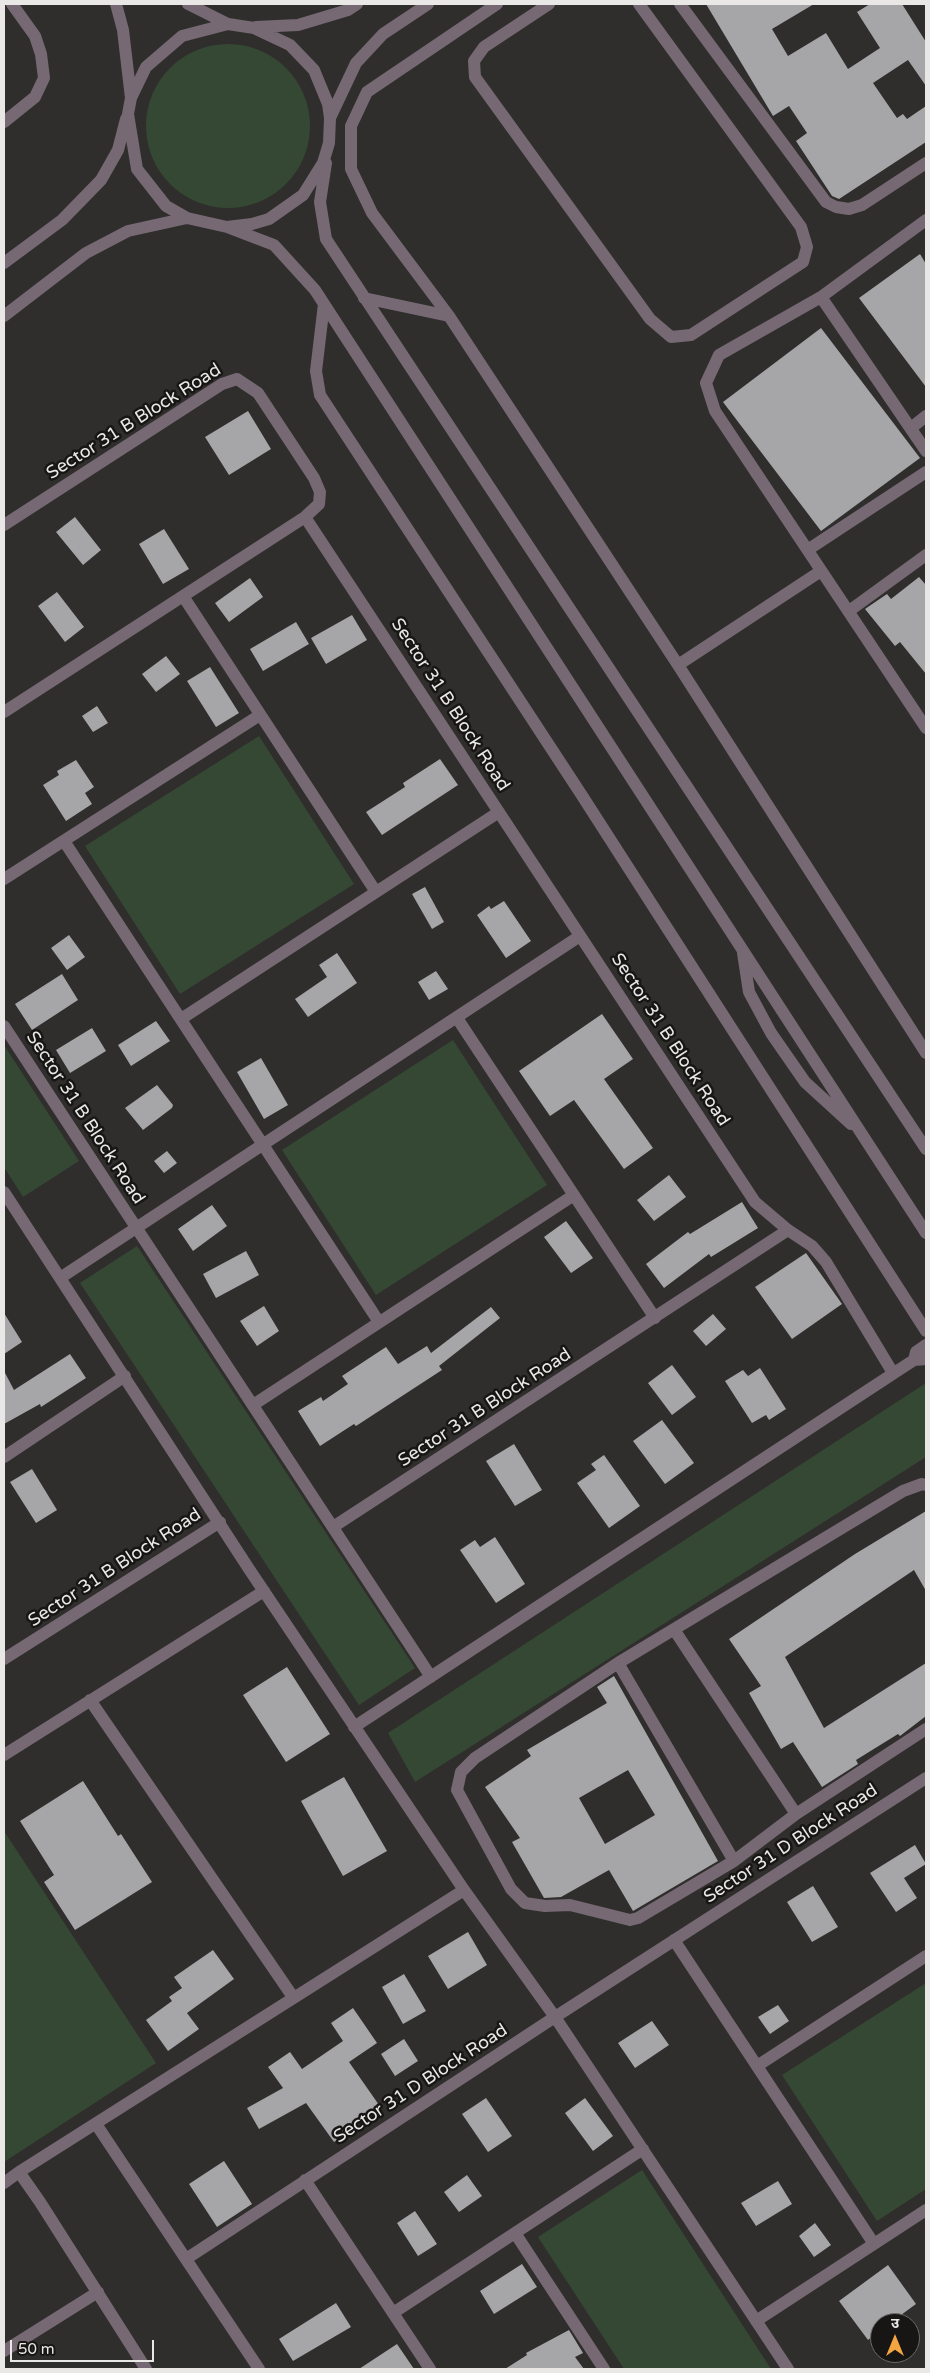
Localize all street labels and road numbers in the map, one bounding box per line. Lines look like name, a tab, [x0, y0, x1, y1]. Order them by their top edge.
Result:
street label: Sector 31 B Block Road	[43, 359, 225, 485]
street label: Sector 31 B Block Road	[386, 615, 514, 795]
street label: Sector 31 B Block Road	[606, 950, 734, 1130]
street label: Sector 31 B Block Road	[21, 1028, 149, 1208]
street label: Sector 31 B Block Road	[395, 1344, 575, 1472]
street label: Sector 31 B Block Road	[25, 1504, 205, 1632]
street label: Sector 31 D Block Road	[700, 1780, 882, 1908]
street label: Sector 31 D Block Road	[330, 2020, 512, 2148]

